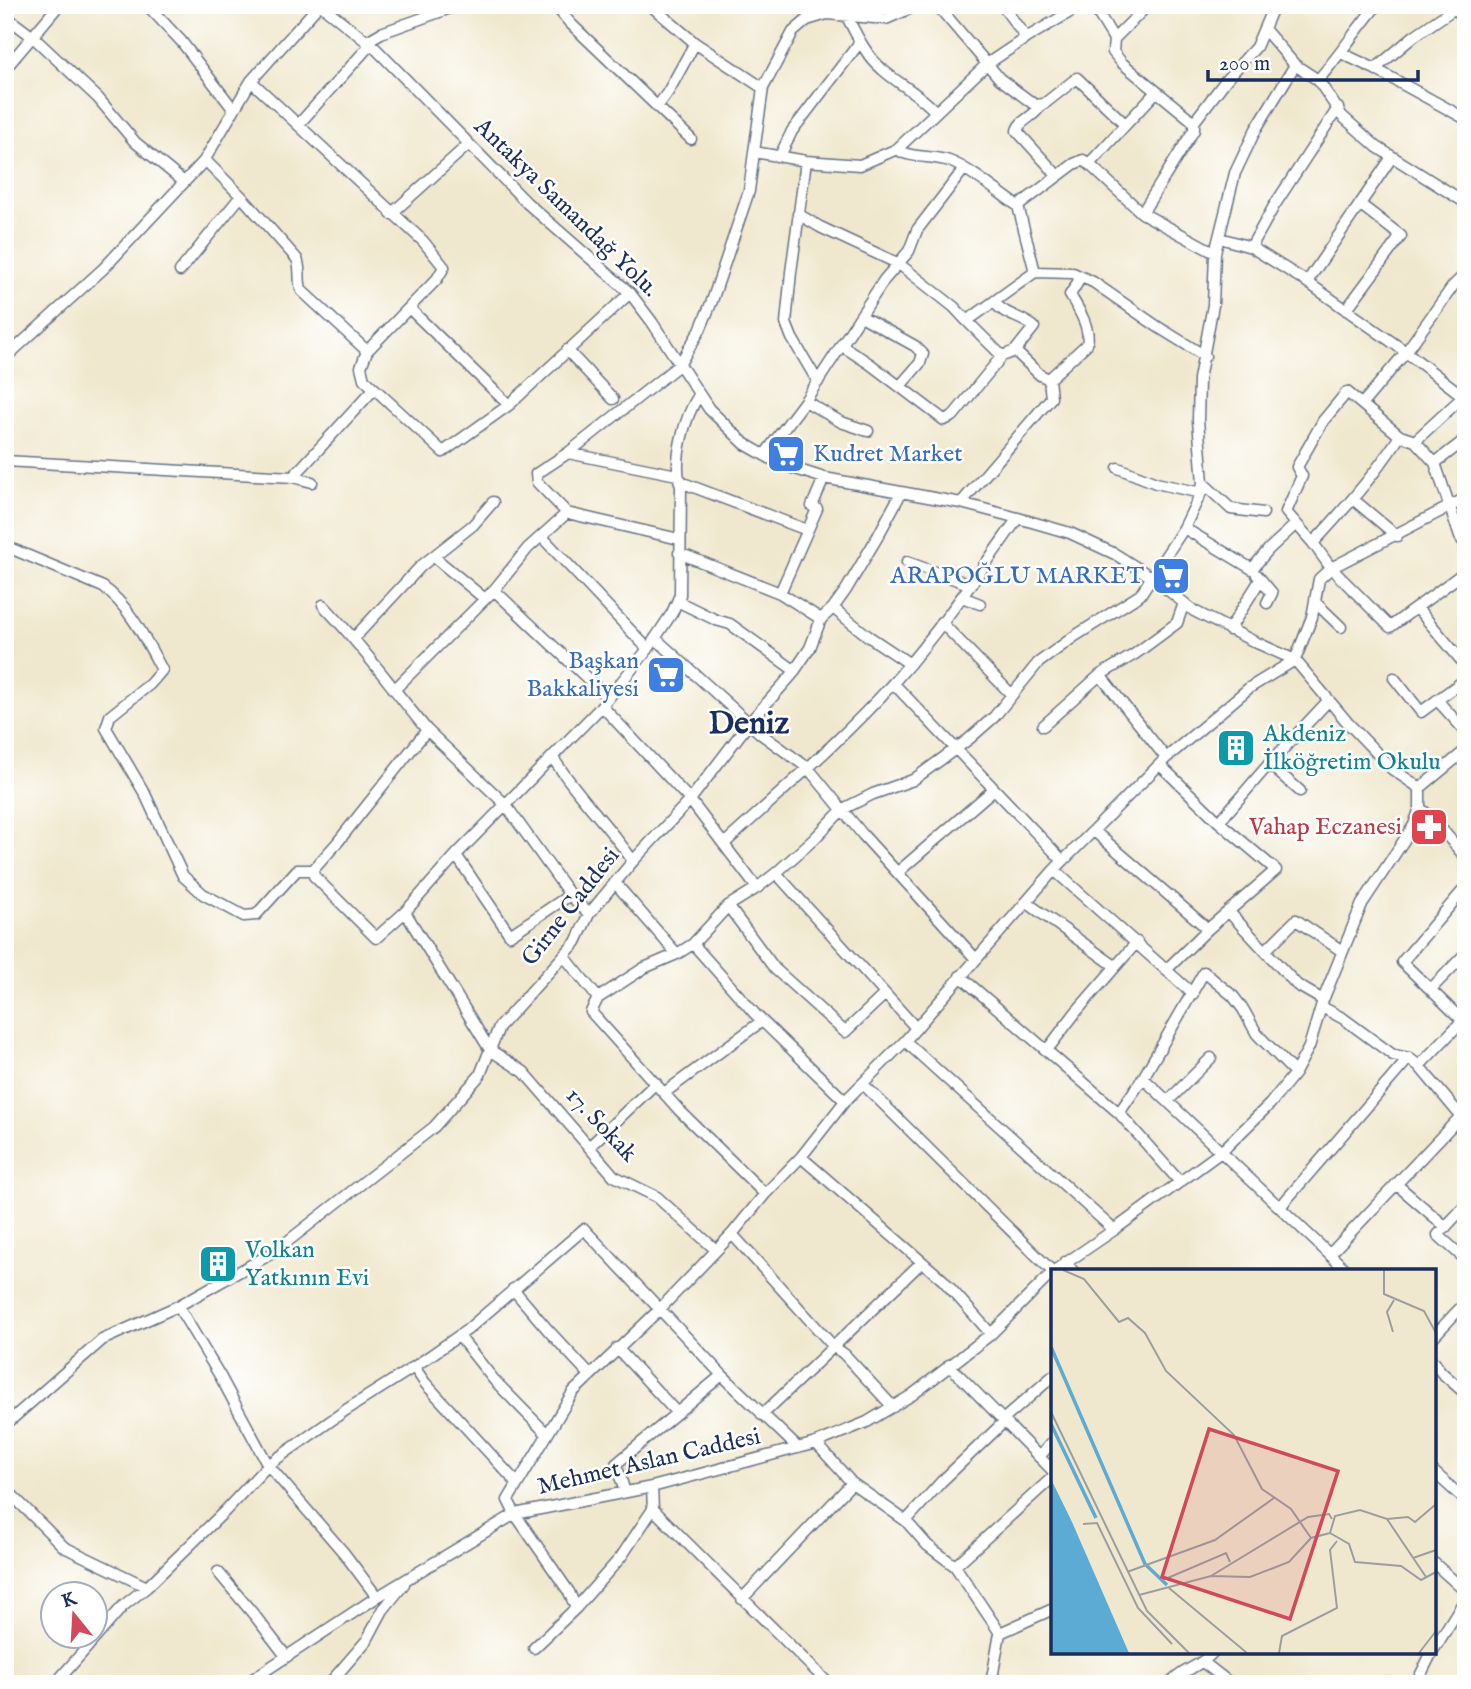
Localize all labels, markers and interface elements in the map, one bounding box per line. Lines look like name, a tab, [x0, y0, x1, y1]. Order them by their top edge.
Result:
scale bar	[1208, 38, 1418, 82]
text: 200 m	[1219, 51, 1270, 78]
street label: Antakya Samandağ Yolu.	[466, 111, 665, 304]
supermarket icon: Kudret Market	[765, 433, 807, 475]
place label: Kudret Market	[813, 439, 962, 470]
supermarket icon: ARAPOĞLU MARKET	[1150, 555, 1192, 597]
place label: ARAPOĞLU MARKET	[889, 561, 1145, 592]
place label: Başkan Bakkaliyesi	[526, 646, 639, 705]
supermarket icon: Başkan Bakkaliyesi	[645, 654, 687, 696]
district label: Deniz	[709, 704, 790, 745]
place label: Akdeniz İlköğretim Okulu	[1262, 719, 1441, 778]
building icon: Akdeniz İlköğretim Okulu	[1215, 727, 1257, 769]
pharmacy icon: Vahap Eczanesi	[1408, 806, 1450, 848]
place label: Vahap Eczanesi	[1248, 812, 1402, 843]
street label: Girne Caddesi	[515, 841, 627, 973]
street label: 17. Sokak	[558, 1081, 644, 1169]
place label: Volkan Yatkının Evi	[244, 1235, 369, 1294]
building icon: Volkan Yatkının Evi	[197, 1243, 239, 1285]
inset map	[1051, 1269, 1436, 1654]
street label: Mehmet Aslan Caddesi	[535, 1421, 763, 1503]
north arrow	[38, 1580, 108, 1650]
text: K	[59, 1587, 81, 1614]

